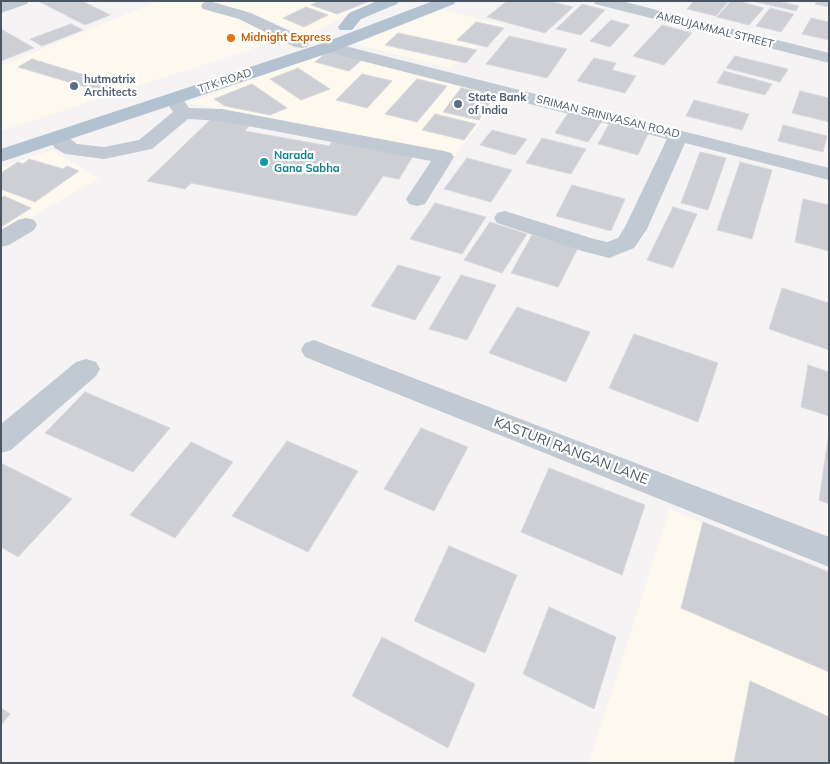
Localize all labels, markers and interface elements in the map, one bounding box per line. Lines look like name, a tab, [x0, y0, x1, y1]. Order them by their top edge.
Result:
street label: AMBUJAMMAL STREET	[655, 9, 775, 51]
place label: Midnight Express	[241, 31, 331, 45]
marker: Midnight Express	[225, 32, 237, 44]
street label: TTK ROAD	[197, 66, 253, 96]
place label: hutmatrix Architects	[84, 73, 137, 99]
marker: hutmatrix Architects	[68, 80, 80, 92]
place label: State Bank of India	[468, 91, 526, 117]
street label: SRIMAN SRINIVASAN ROAD	[535, 93, 681, 141]
marker: State Bank of India	[452, 98, 464, 110]
place label: Narada Gana Sabha	[274, 149, 340, 175]
marker: Narada Gana Sabha	[258, 156, 270, 168]
street label: KASTURI RANGAN LANE	[491, 414, 651, 488]

